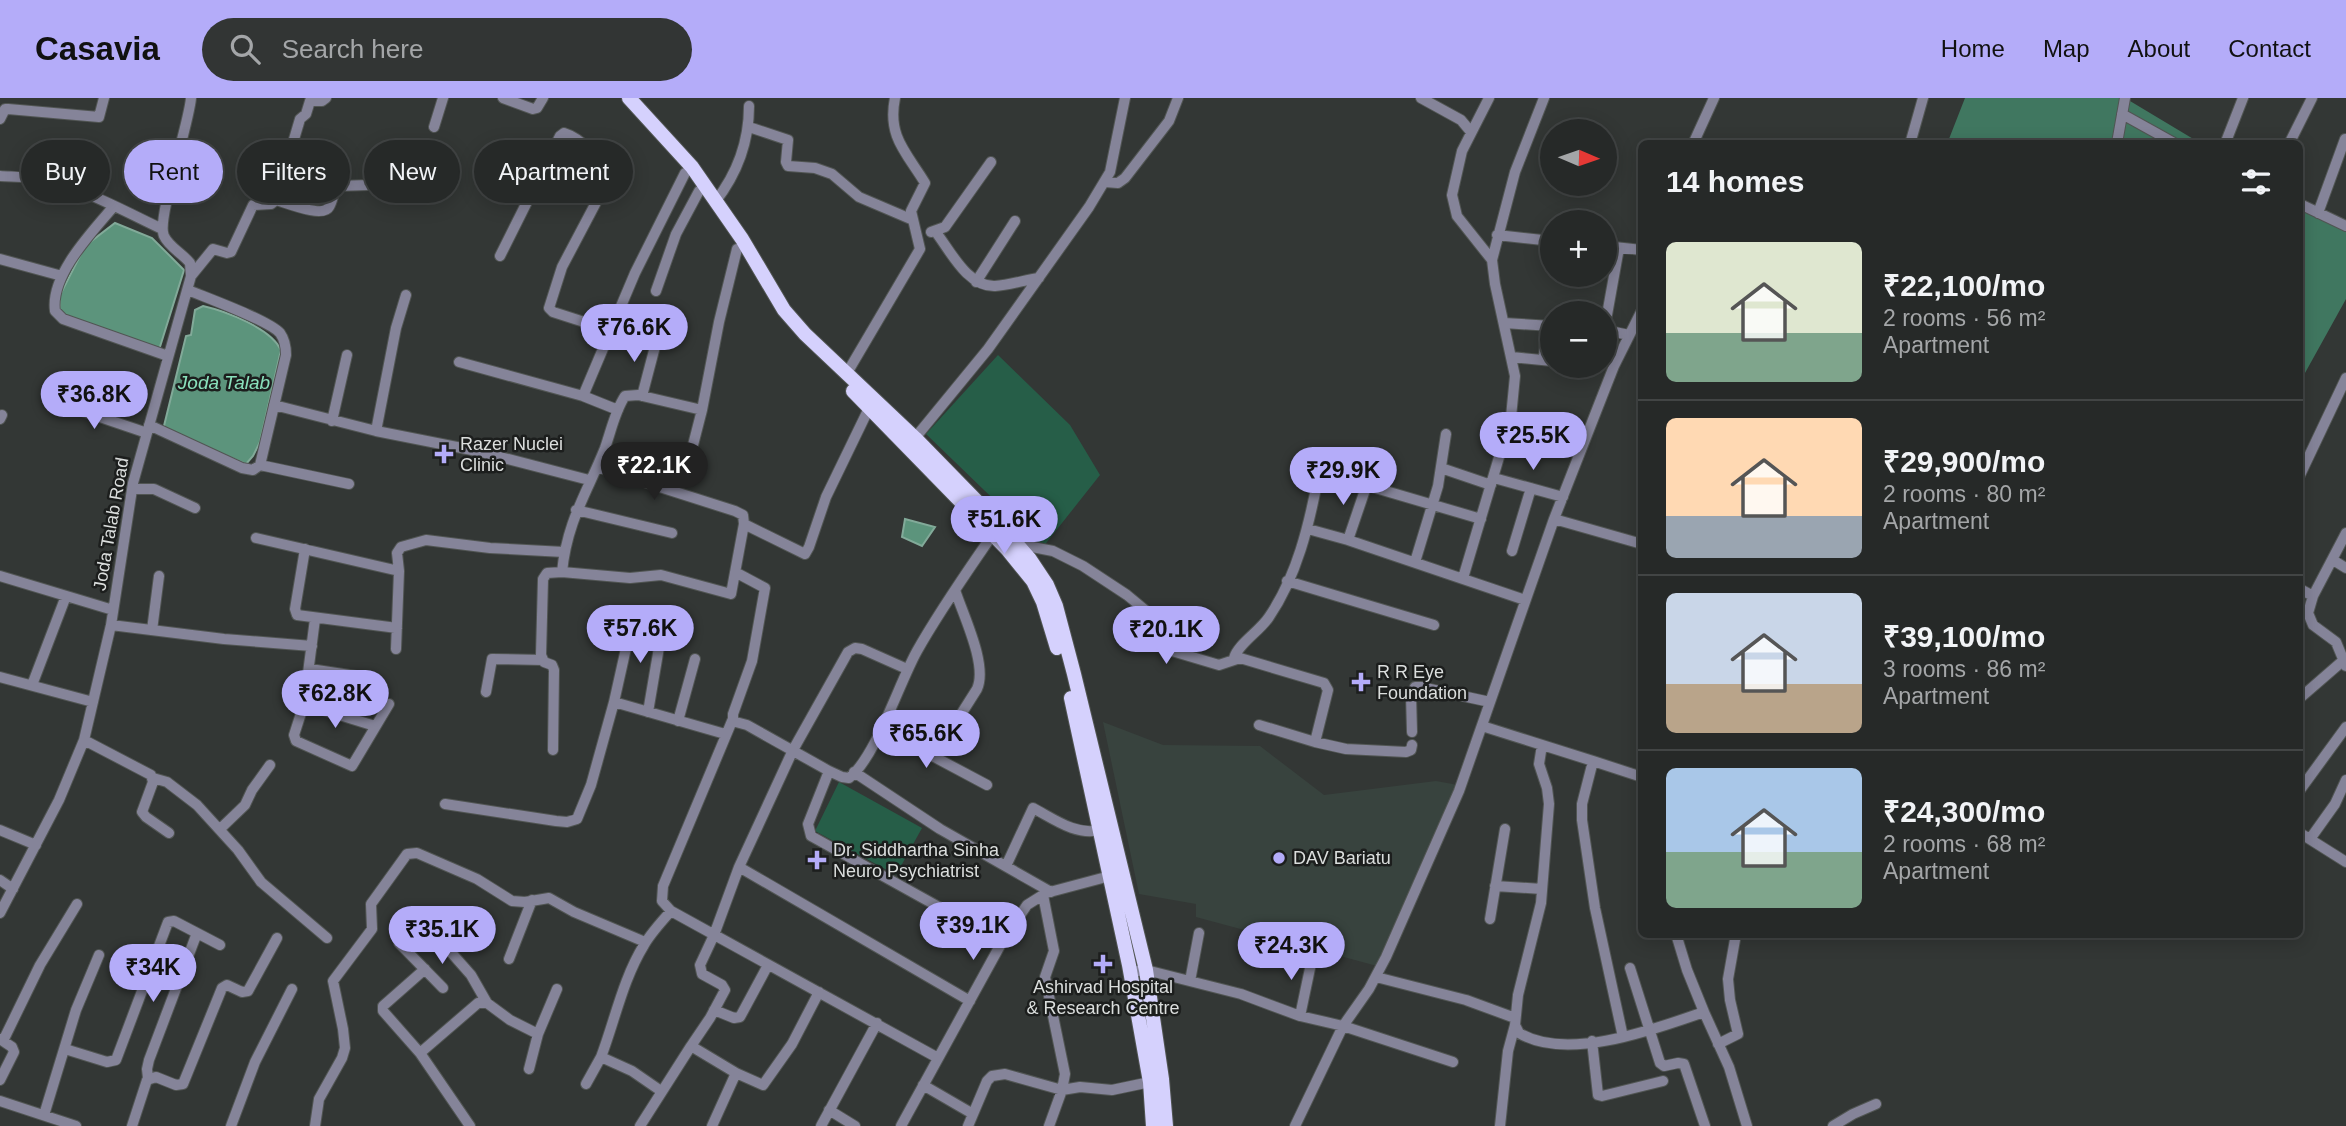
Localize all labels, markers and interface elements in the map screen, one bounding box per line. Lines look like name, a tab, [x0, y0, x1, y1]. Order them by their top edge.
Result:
search box	[202, 18, 692, 81]
text: Casavia	[35, 30, 160, 67]
icon: search	[226, 30, 264, 68]
text: Search here	[282, 34, 423, 64]
text: Home	[1941, 35, 2005, 62]
text: Map	[2043, 35, 2090, 62]
text: About	[2128, 35, 2190, 62]
text: Contact	[2228, 35, 2311, 62]
north arrow	[1540, 119, 1617, 196]
map controls	[1540, 119, 1617, 378]
chip: Buy	[21, 140, 110, 203]
chip: Rent	[124, 140, 223, 203]
chip: Filters	[237, 140, 350, 203]
chip: New	[364, 140, 460, 203]
chip: Apartment	[474, 140, 633, 203]
icon: filters	[2237, 163, 2275, 201]
text: 14 homes	[1666, 165, 1804, 198]
button: +	[1540, 210, 1617, 287]
text: ₹22,100/mo	[1883, 269, 2045, 302]
icon: home	[1722, 270, 1806, 354]
button: −	[1540, 301, 1617, 378]
pin: ₹76.6K	[577, 304, 691, 364]
text: 2 rooms · 56 m²	[1883, 305, 2045, 331]
text: ₹76.6K	[597, 314, 671, 340]
text: Apartment	[1883, 332, 1989, 358]
pin: ₹36.8K	[37, 372, 151, 431]
water label: Joda Talab	[177, 372, 270, 393]
text: ₹36.8K	[57, 381, 131, 407]
pin: ₹25.5K	[1476, 412, 1590, 472]
text: ₹25.5K	[1496, 422, 1570, 448]
place label: Razer Nuclei Clinic	[460, 434, 563, 475]
pin: ₹22.1K	[597, 442, 711, 502]
marker: Razer Nuclei Clinic	[434, 444, 454, 464]
text: ₹29,900/mo	[1883, 445, 2045, 478]
icon: home	[1722, 446, 1806, 530]
pin: ₹29.9K	[1286, 448, 1400, 507]
text: ₹22.1K	[617, 452, 691, 478]
street label: Joda Talab Road	[89, 456, 133, 592]
text: ₹29.9K	[1306, 457, 1380, 483]
text: 2 rooms · 80 m²	[1883, 481, 2045, 507]
pin: ₹51.6K	[947, 496, 1061, 556]
text: ₹51.6K	[967, 506, 1041, 532]
text: Apartment	[1883, 508, 1989, 534]
pin: ₹57.6K	[583, 606, 697, 665]
pin: ₹20.1K	[1109, 606, 1223, 666]
text: ₹57.6K	[603, 615, 677, 641]
text: ₹20.1K	[1129, 616, 1203, 642]
text: ₹39,100/mo	[1883, 620, 2045, 653]
icon: home	[1722, 621, 1806, 705]
text: 3 rooms · 86 m²	[1883, 656, 2045, 682]
place label: R R Eye Foundation	[1377, 662, 1467, 703]
pin: ₹62.8K	[278, 670, 392, 730]
marker: R R Eye Foundation	[1351, 672, 1371, 692]
text: ₹62.8K	[298, 680, 372, 706]
text: Apartment	[1883, 683, 1989, 709]
pin: ₹65.6K	[869, 710, 983, 770]
text: ₹65.6K	[889, 720, 963, 746]
text: ₹24,300/mo	[1883, 795, 2045, 828]
icon: home	[1722, 796, 1806, 880]
text: 2 rooms · 68 m²	[1883, 831, 2045, 857]
place label: Dr. Siddhartha Sinha Neuro Psychiatrist	[833, 840, 1000, 881]
place label: DAV Bariatu	[1293, 848, 1391, 868]
marker: Dr. Siddhartha Sinha Neuro Psychiatrist	[807, 850, 827, 870]
marker: DAV Bariatu	[1271, 850, 1287, 866]
text: Apartment	[1883, 858, 1989, 884]
pin: ₹39.1K	[916, 902, 1030, 962]
pin: ₹35.1K	[385, 906, 499, 966]
text: ₹39.1K	[936, 912, 1010, 938]
text: ₹35.1K	[405, 916, 479, 942]
pin: ₹24.3K	[1234, 922, 1348, 982]
text: ₹24.3K	[1254, 932, 1328, 958]
pin: ₹34K	[112, 944, 194, 1004]
text: ₹34K	[125, 954, 181, 980]
marker: Ashirvad Hospital & Research Centre	[1093, 954, 1113, 974]
place label: Ashirvad Hospital & Research Centre	[1026, 977, 1180, 1018]

